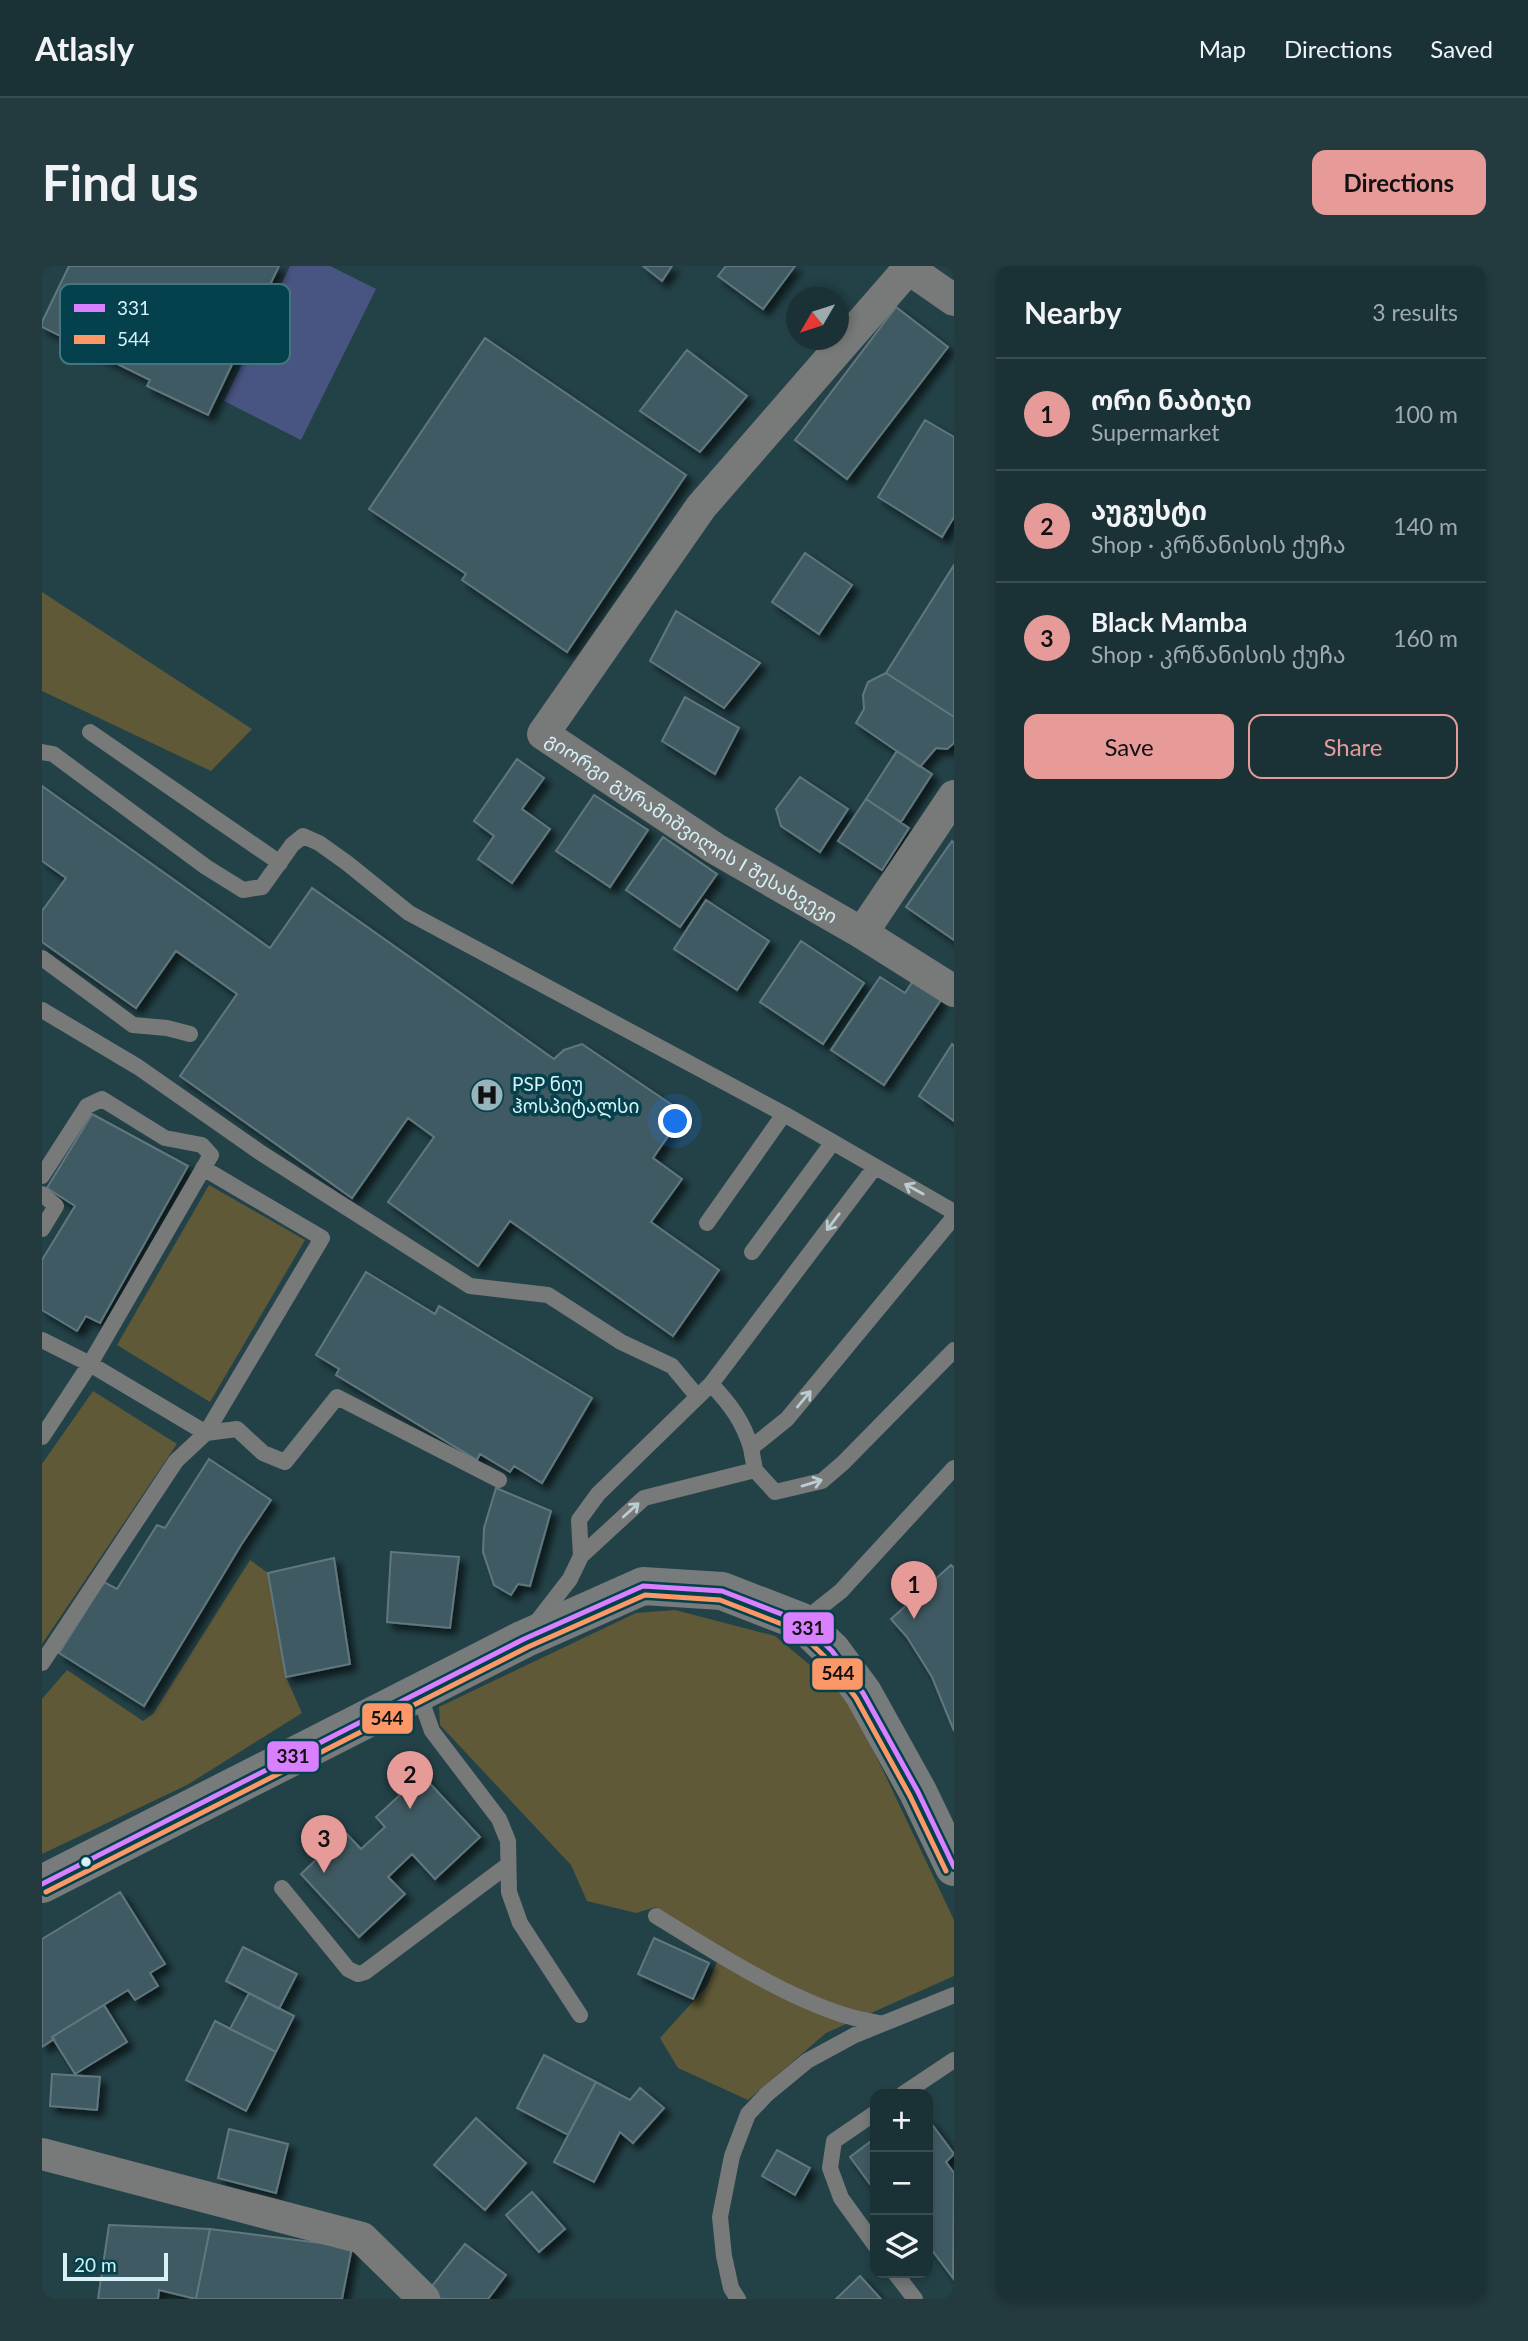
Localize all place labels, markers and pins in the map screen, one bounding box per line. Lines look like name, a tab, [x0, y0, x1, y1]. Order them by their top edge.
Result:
place label: PSP ნიუ ჰოსპიტალსი	[512, 1072, 640, 1119]
hospital icon: PSP ნიუ ჰოსპიტალსი	[468, 1076, 506, 1114]
pin: 1	[891, 1561, 937, 1619]
pin: 2	[387, 1751, 433, 1809]
pin: 3	[301, 1815, 347, 1873]
unlabelled marker	[79, 1855, 93, 1869]

